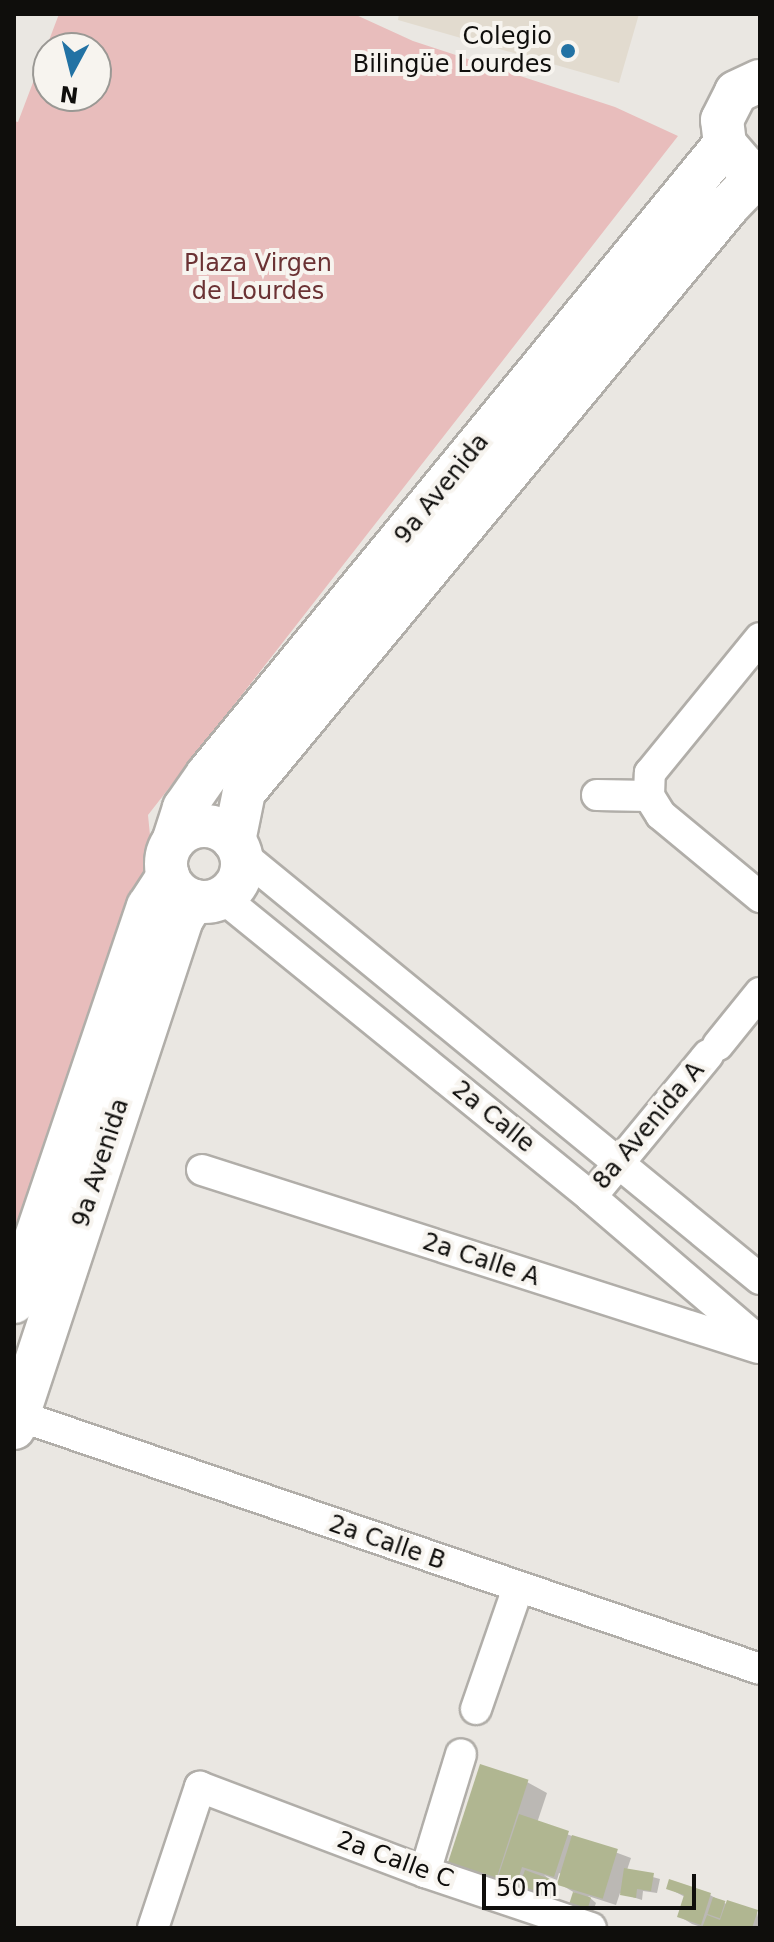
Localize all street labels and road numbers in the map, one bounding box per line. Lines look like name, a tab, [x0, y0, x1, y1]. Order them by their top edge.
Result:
street label: 9a Avenida	[389, 428, 495, 550]
street label: 8a Avenida A	[587, 1056, 711, 1196]
street label: 2a Calle	[446, 1075, 540, 1159]
street label: 9a Avenida	[67, 1095, 135, 1231]
street label: 2a Calle A	[419, 1228, 543, 1292]
street label: 2a Calle B	[325, 1510, 449, 1576]
street label: 2a Calle C	[333, 1826, 457, 1894]

